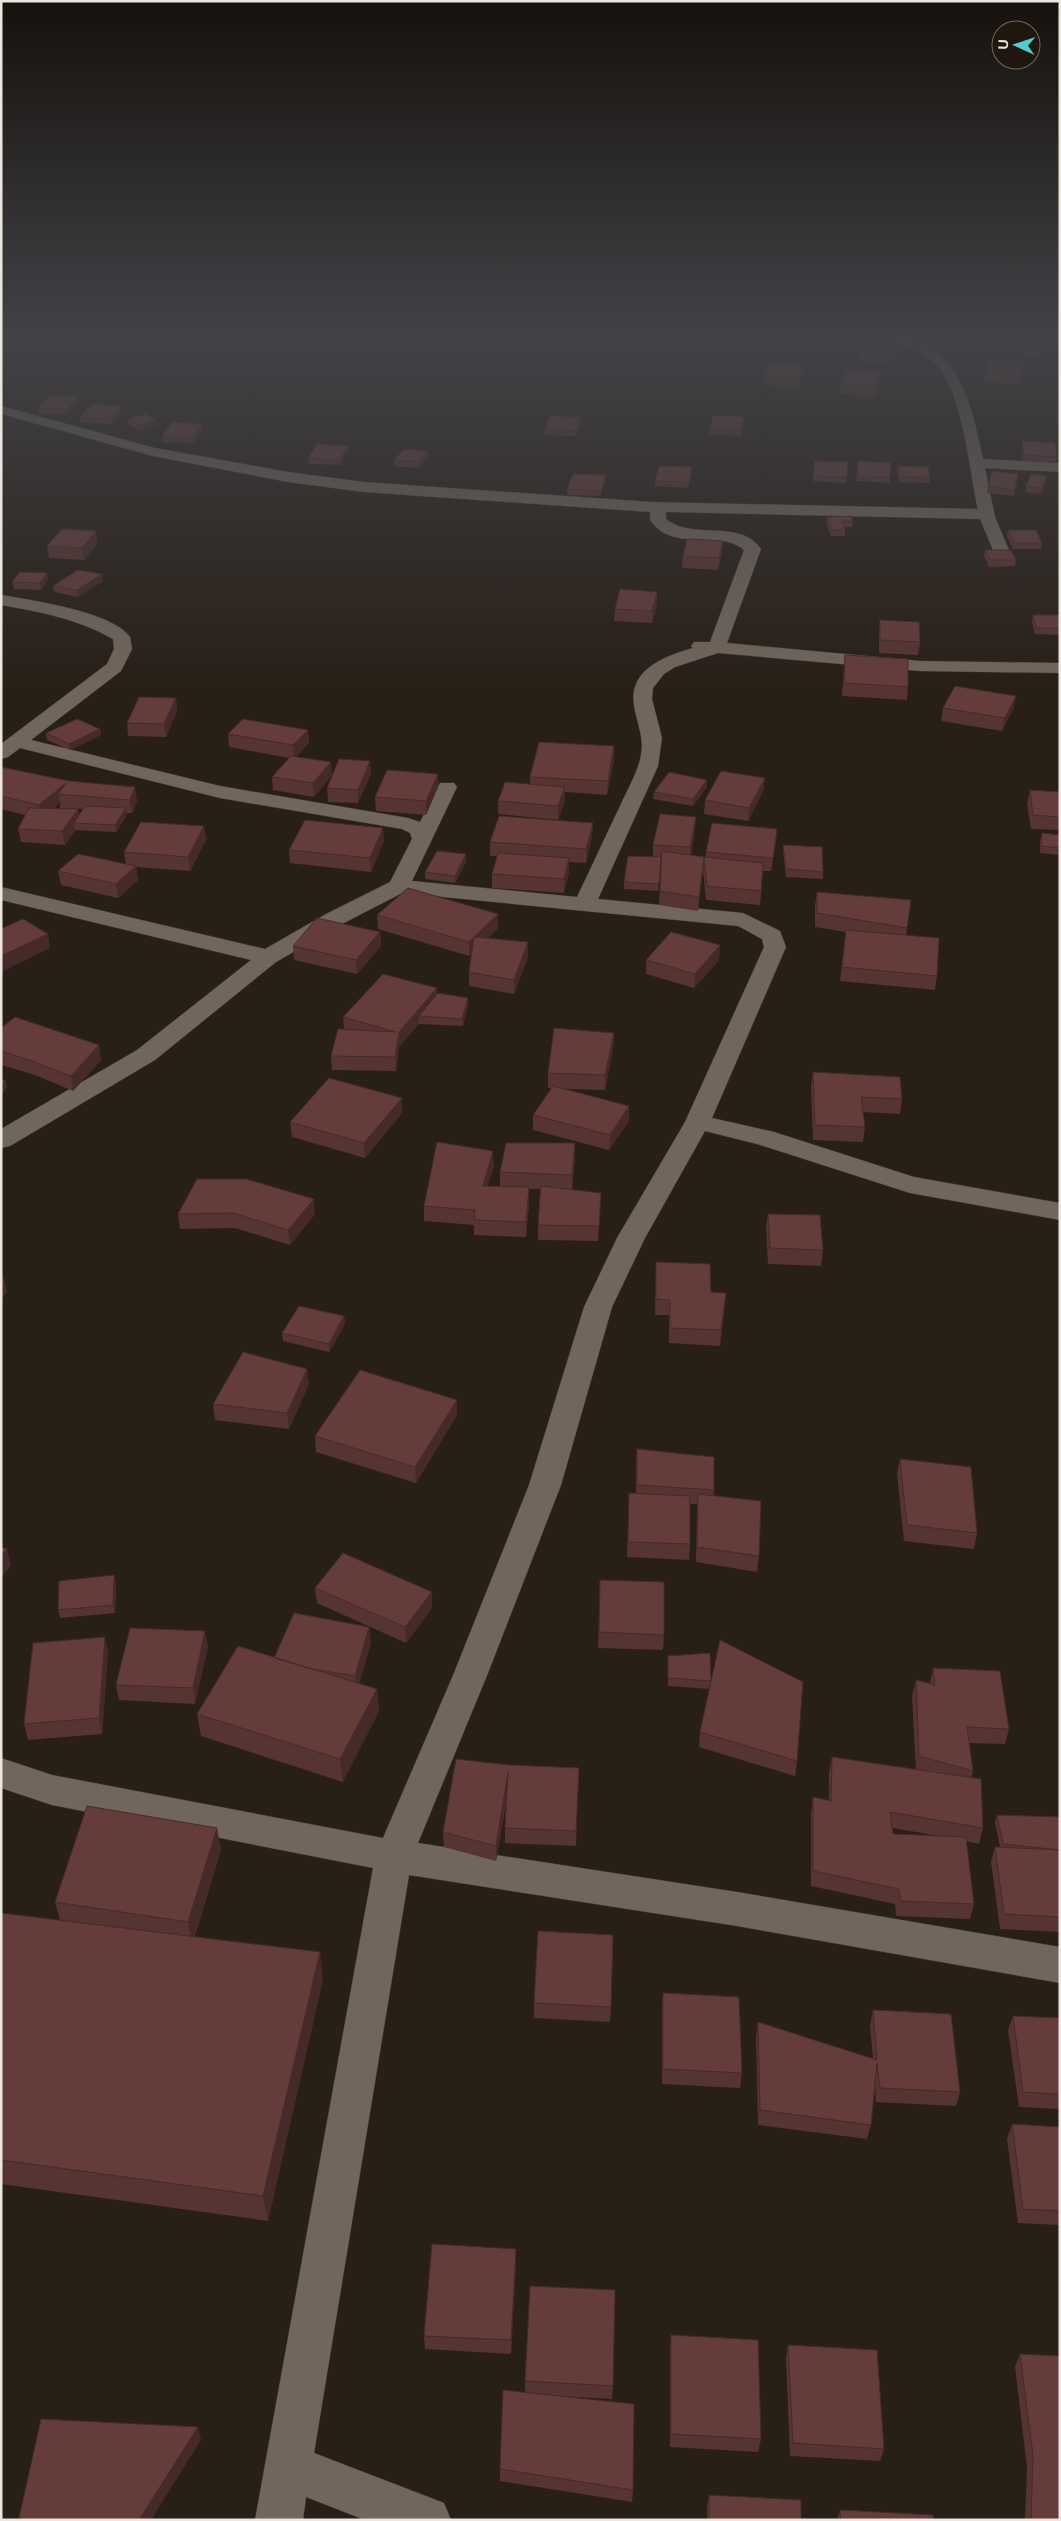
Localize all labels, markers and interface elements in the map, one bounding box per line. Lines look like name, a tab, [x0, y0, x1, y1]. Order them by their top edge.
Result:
north arrow	[991, 20, 1041, 70]
text: U	[995, 39, 1011, 50]

